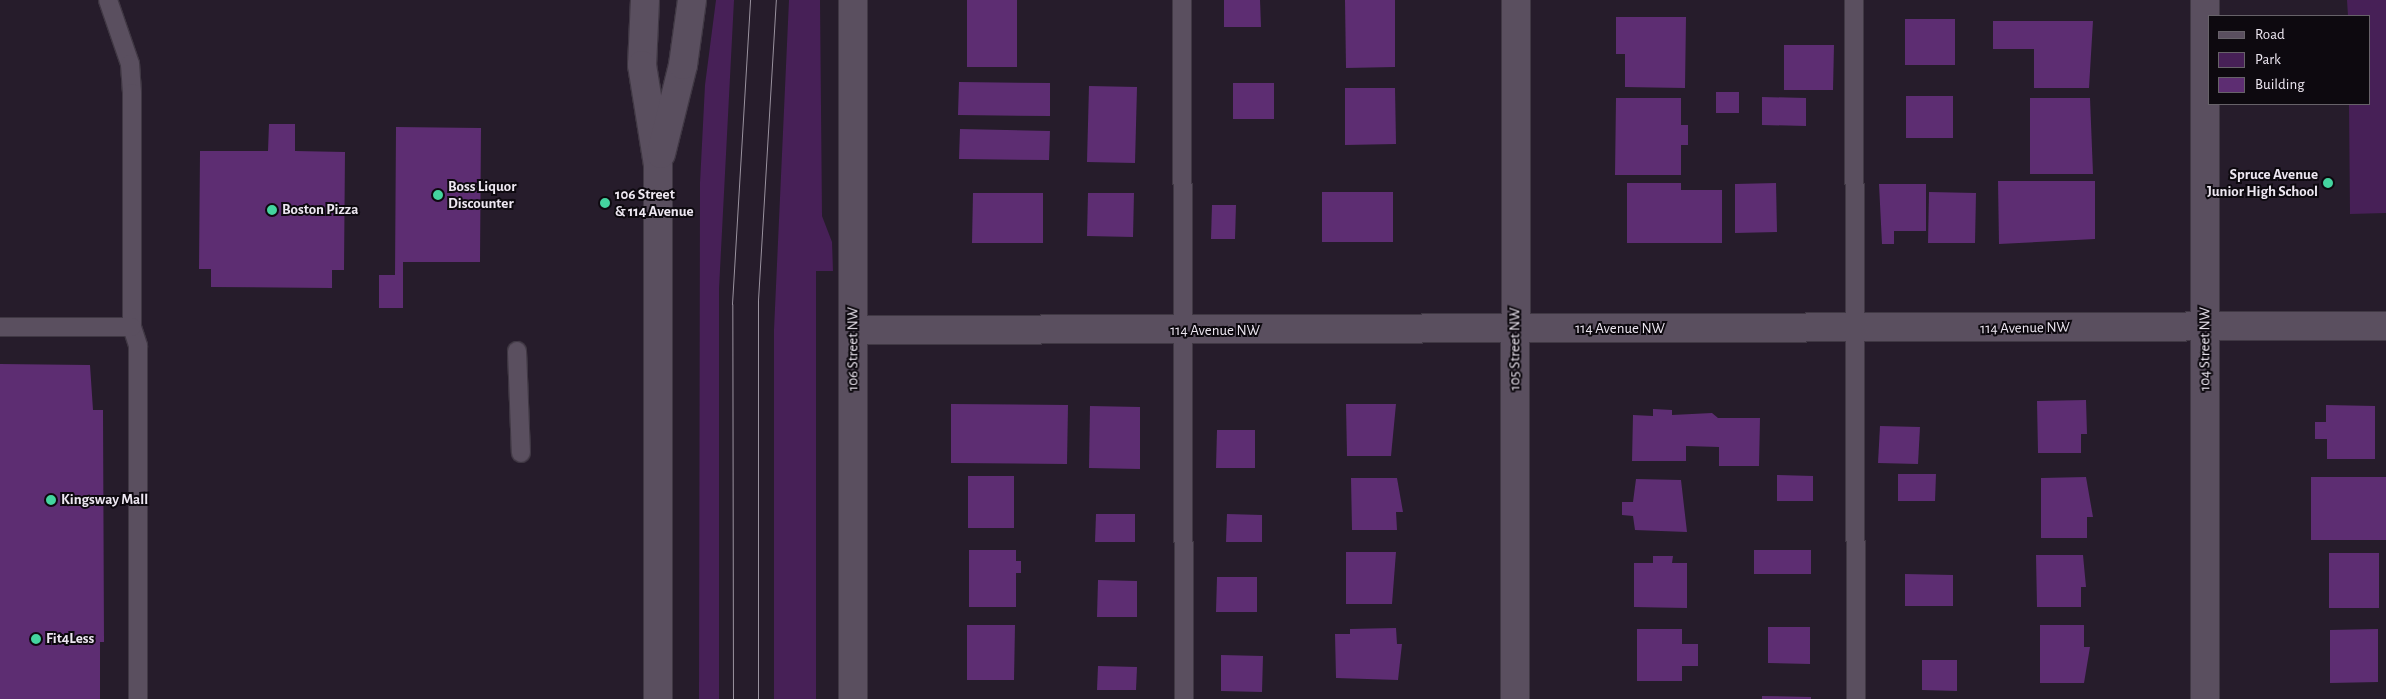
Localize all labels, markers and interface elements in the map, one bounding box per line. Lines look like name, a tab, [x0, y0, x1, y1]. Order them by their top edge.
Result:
legend	[2208, 15, 2371, 105]
text: Road	[2255, 27, 2285, 42]
text: Park	[2255, 52, 2281, 67]
text: Building	[2255, 77, 2305, 92]
place label: Spruce Avenue Junior High School	[2207, 165, 2318, 200]
place label: Boss Liquor Discounter	[448, 177, 516, 212]
marker: Spruce Avenue Junior High School	[2322, 177, 2334, 189]
place label: 106 Street & 114 Avenue	[615, 185, 694, 220]
marker: Boss Liquor Discounter	[432, 189, 444, 201]
marker: 106 Street & 114 Avenue	[599, 197, 611, 209]
place label: Boston Pizza	[282, 201, 358, 219]
marker: Boston Pizza	[266, 204, 278, 216]
street label: 106 Street NW	[844, 307, 862, 391]
street label: 104 Street NW	[2196, 307, 2214, 391]
street label: 105 Street NW	[1506, 308, 1524, 390]
street label: 114 Avenue NW	[1980, 318, 2070, 338]
street label: 114 Avenue NW	[1575, 320, 1665, 338]
street label: 114 Avenue NW	[1170, 322, 1260, 340]
place label: Kingsway Mall	[61, 491, 148, 509]
marker: Kingsway Mall	[45, 494, 57, 506]
place label: Fit4Less	[46, 630, 94, 648]
marker: Fit4Less	[30, 633, 42, 645]

